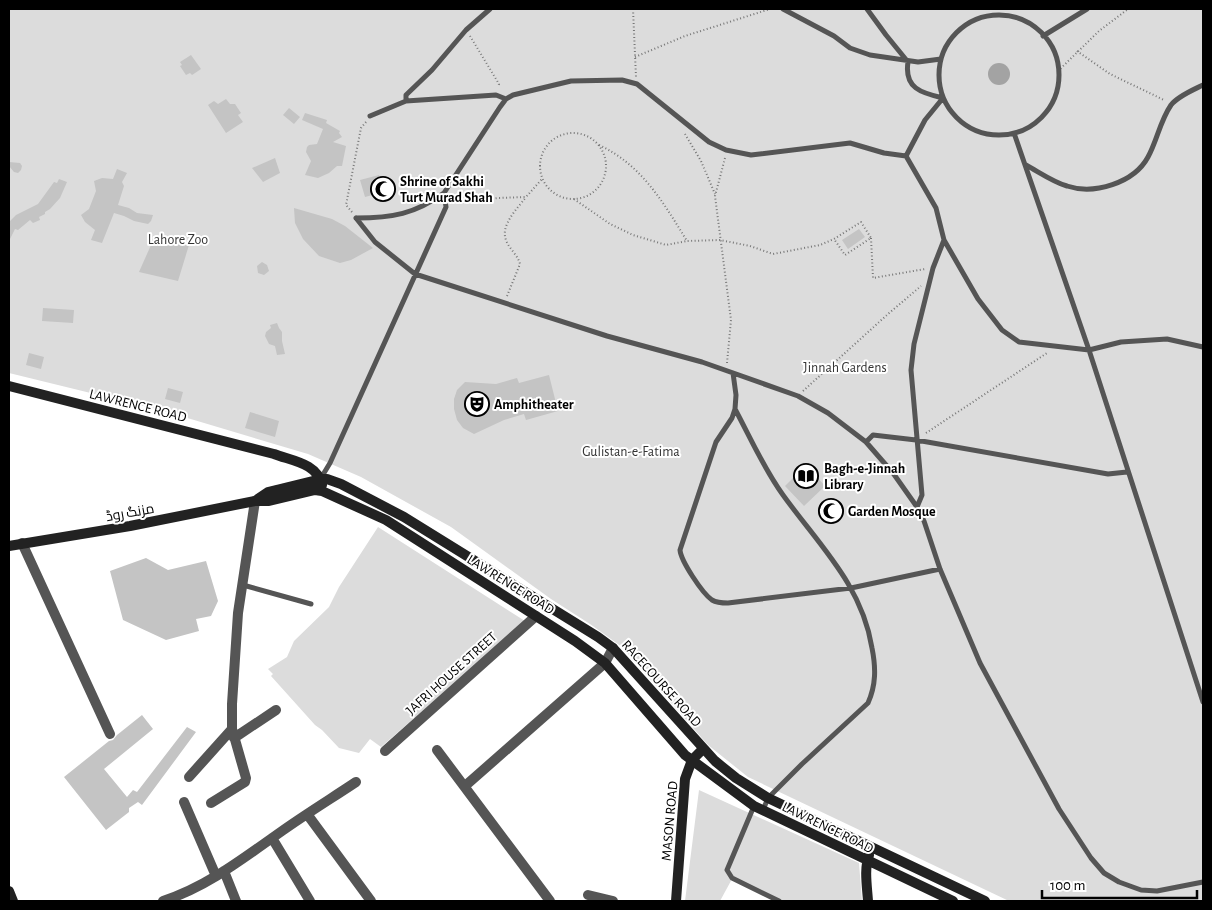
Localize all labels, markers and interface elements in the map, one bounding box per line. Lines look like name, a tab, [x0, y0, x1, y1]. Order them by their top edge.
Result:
place label: Shrine of Sakhi Turt Murad Shah	[400, 175, 493, 205]
mosque icon: Shrine of Sakhi Turt Murad Shah	[370, 176, 396, 202]
park label: Lahore Zoo	[148, 233, 208, 247]
park label: Jinnah Gardens	[803, 361, 887, 375]
street label: LAWRENCE ROAD	[88, 387, 188, 425]
theatre icon: Amphitheater	[464, 391, 490, 417]
place label: Amphitheater	[494, 398, 574, 412]
park label: Gulistan-e-Fatima	[582, 445, 680, 459]
place label: Bagh-e-Jinnah Library	[824, 462, 905, 492]
library icon: Bagh-e-Jinnah Library	[793, 463, 819, 489]
mosque icon: Garden Mosque	[818, 498, 844, 524]
street label: مزنگ روڈ	[105, 502, 155, 524]
place label: Garden Mosque	[848, 505, 936, 519]
street label: LAWRENCE ROAD	[464, 552, 556, 617]
street label: JAFRI HOUSE STREET	[404, 630, 500, 718]
street label: RACECOURSE ROAD	[619, 638, 704, 730]
street label: MASON ROAD	[660, 781, 680, 862]
street label: LAWRENCE ROAD	[780, 800, 875, 856]
scale bar	[1042, 868, 1197, 900]
text: 100 m	[1050, 878, 1085, 893]

